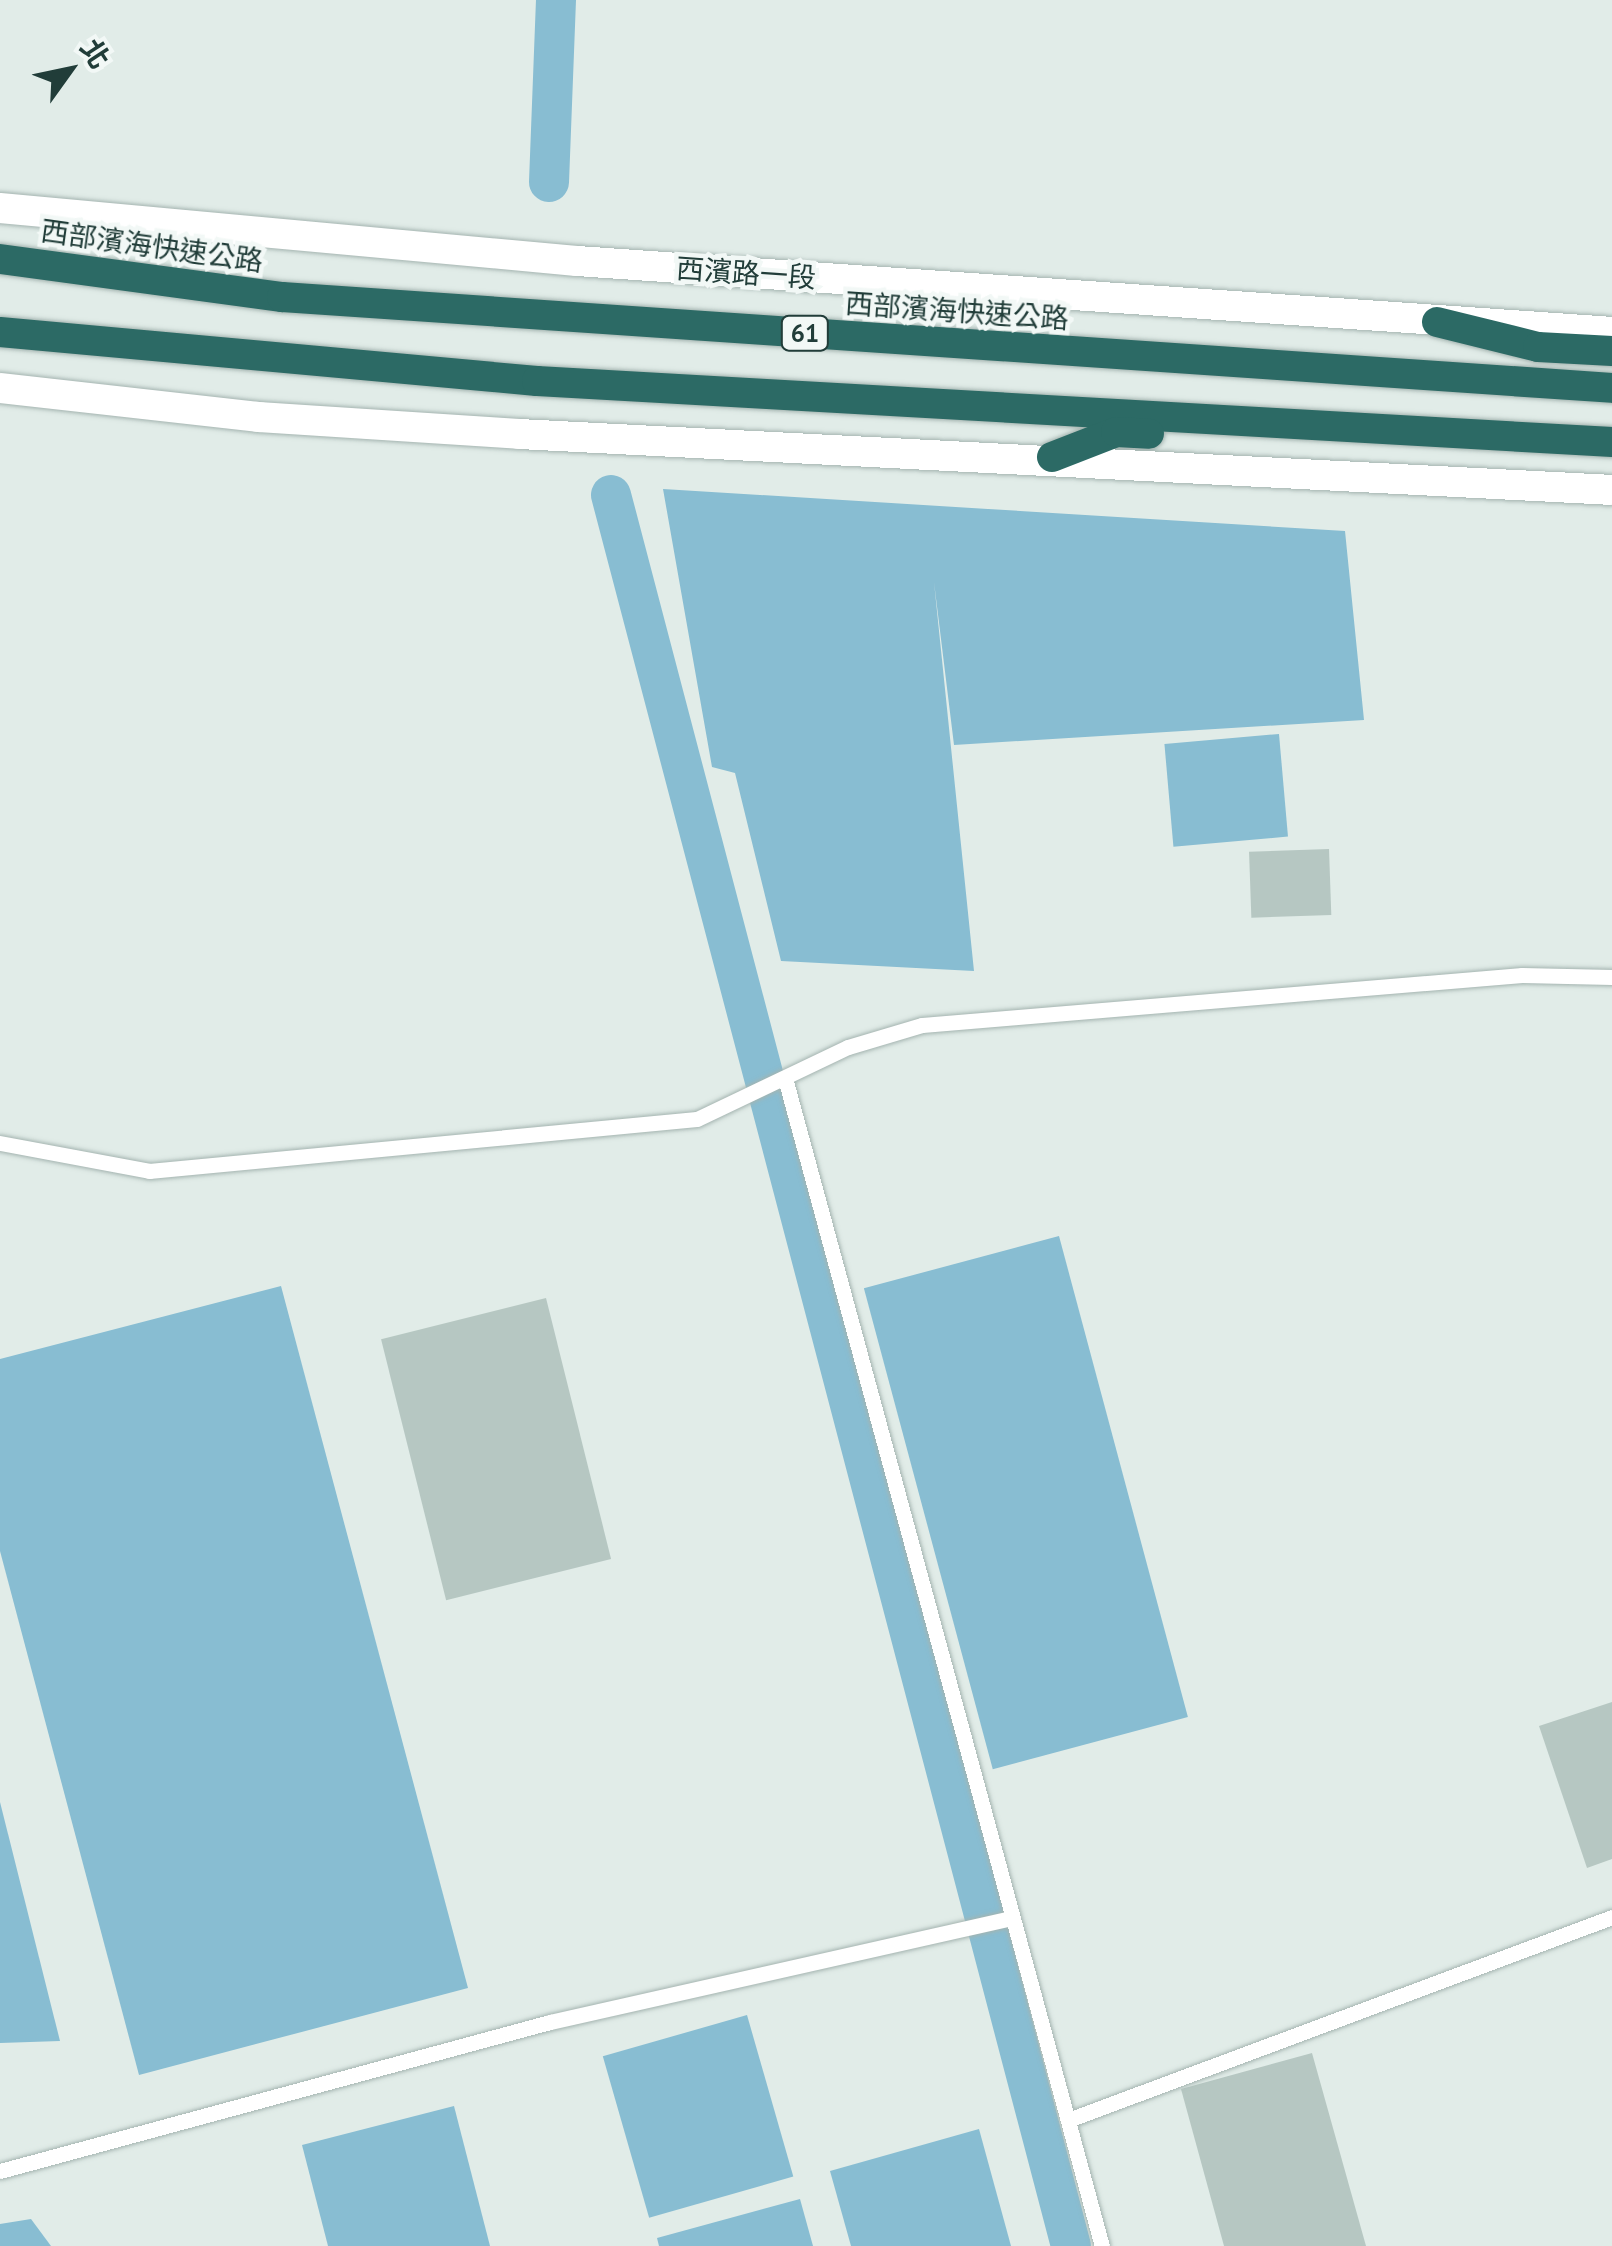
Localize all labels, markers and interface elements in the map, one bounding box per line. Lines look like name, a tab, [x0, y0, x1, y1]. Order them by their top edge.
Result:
north arrow	[20, 20, 120, 120]
text: 北	[72, 32, 119, 75]
street label: 西部濱海快速公路	[39, 214, 265, 278]
street label: 西濱路一段	[675, 251, 817, 295]
street label: 西部濱海快速公路	[844, 286, 1070, 336]
road number: 61	[780, 313, 830, 353]

